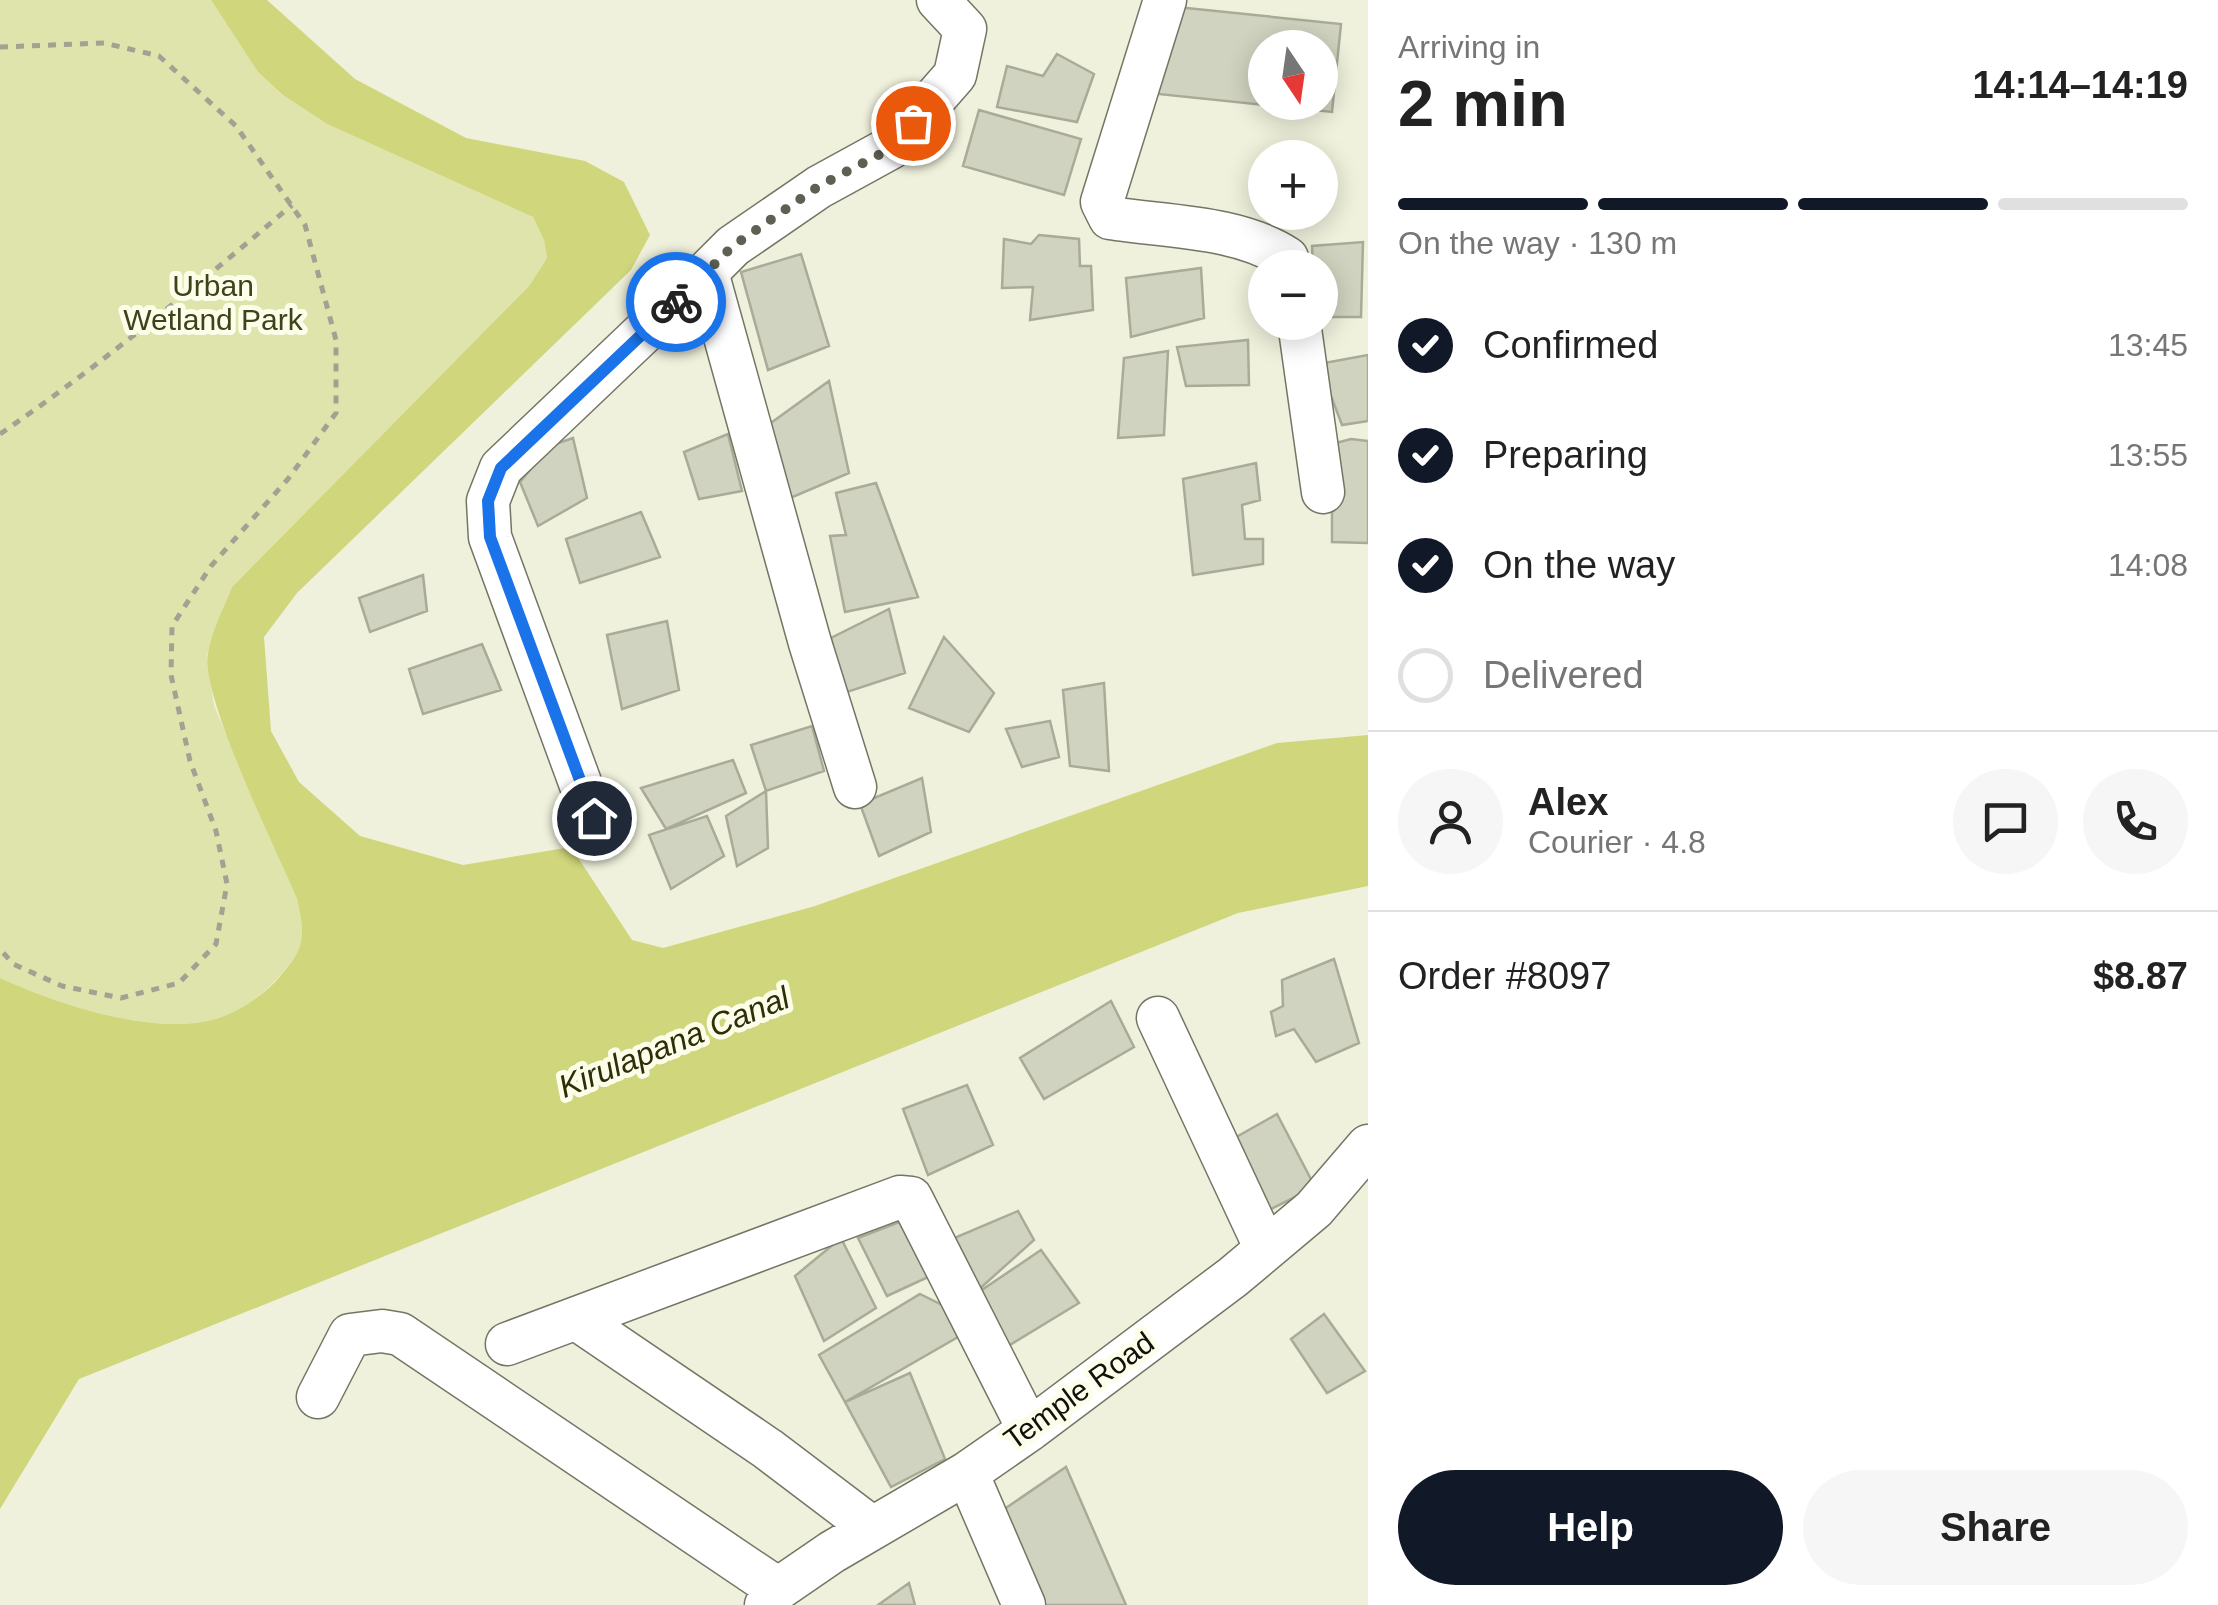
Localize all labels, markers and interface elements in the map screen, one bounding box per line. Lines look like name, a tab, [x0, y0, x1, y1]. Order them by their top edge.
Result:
text: Arriving in	[1398, 29, 1540, 65]
north arrow	[1248, 30, 1338, 120]
map controls	[1248, 30, 1338, 340]
text: 14:14–14:19	[1972, 64, 2188, 106]
text: 2 min	[1398, 67, 1568, 140]
pin	[871, 81, 956, 166]
icon: bag	[886, 96, 941, 151]
button: +	[1248, 140, 1338, 230]
text: On the way · 130 m	[1398, 225, 1677, 261]
button: −	[1248, 250, 1338, 340]
courier	[626, 252, 726, 352]
park label: Urban Wetland Park	[123, 269, 304, 336]
icon: bike	[649, 275, 704, 330]
icon: check	[1398, 318, 1453, 373]
text: Confirmed	[1483, 324, 1658, 366]
text: 13:45	[2108, 327, 2188, 363]
icon: check	[1398, 428, 1453, 483]
text: Preparing	[1483, 434, 1648, 476]
text: 13:55	[2108, 437, 2188, 473]
icon: check	[1398, 538, 1453, 593]
text: On the way	[1483, 544, 1675, 586]
text: 14:08	[2108, 547, 2188, 583]
text: Delivered	[1483, 654, 1644, 696]
button: person	[1398, 769, 1503, 874]
button: chat	[1953, 769, 2058, 874]
button: phone	[2083, 769, 2188, 874]
pin	[552, 776, 637, 861]
text: Alex	[1528, 781, 1608, 823]
icon: home	[567, 791, 622, 846]
text: Courier · 4.8	[1528, 824, 1706, 860]
text: Order #8097	[1398, 955, 1611, 997]
text: $8.87	[2093, 955, 2188, 997]
water label: Kirulapana Canal	[553, 979, 795, 1105]
street label: Temple Road	[998, 1325, 1160, 1456]
button: Help	[1398, 1470, 1783, 1585]
button: Share	[1803, 1470, 2188, 1585]

